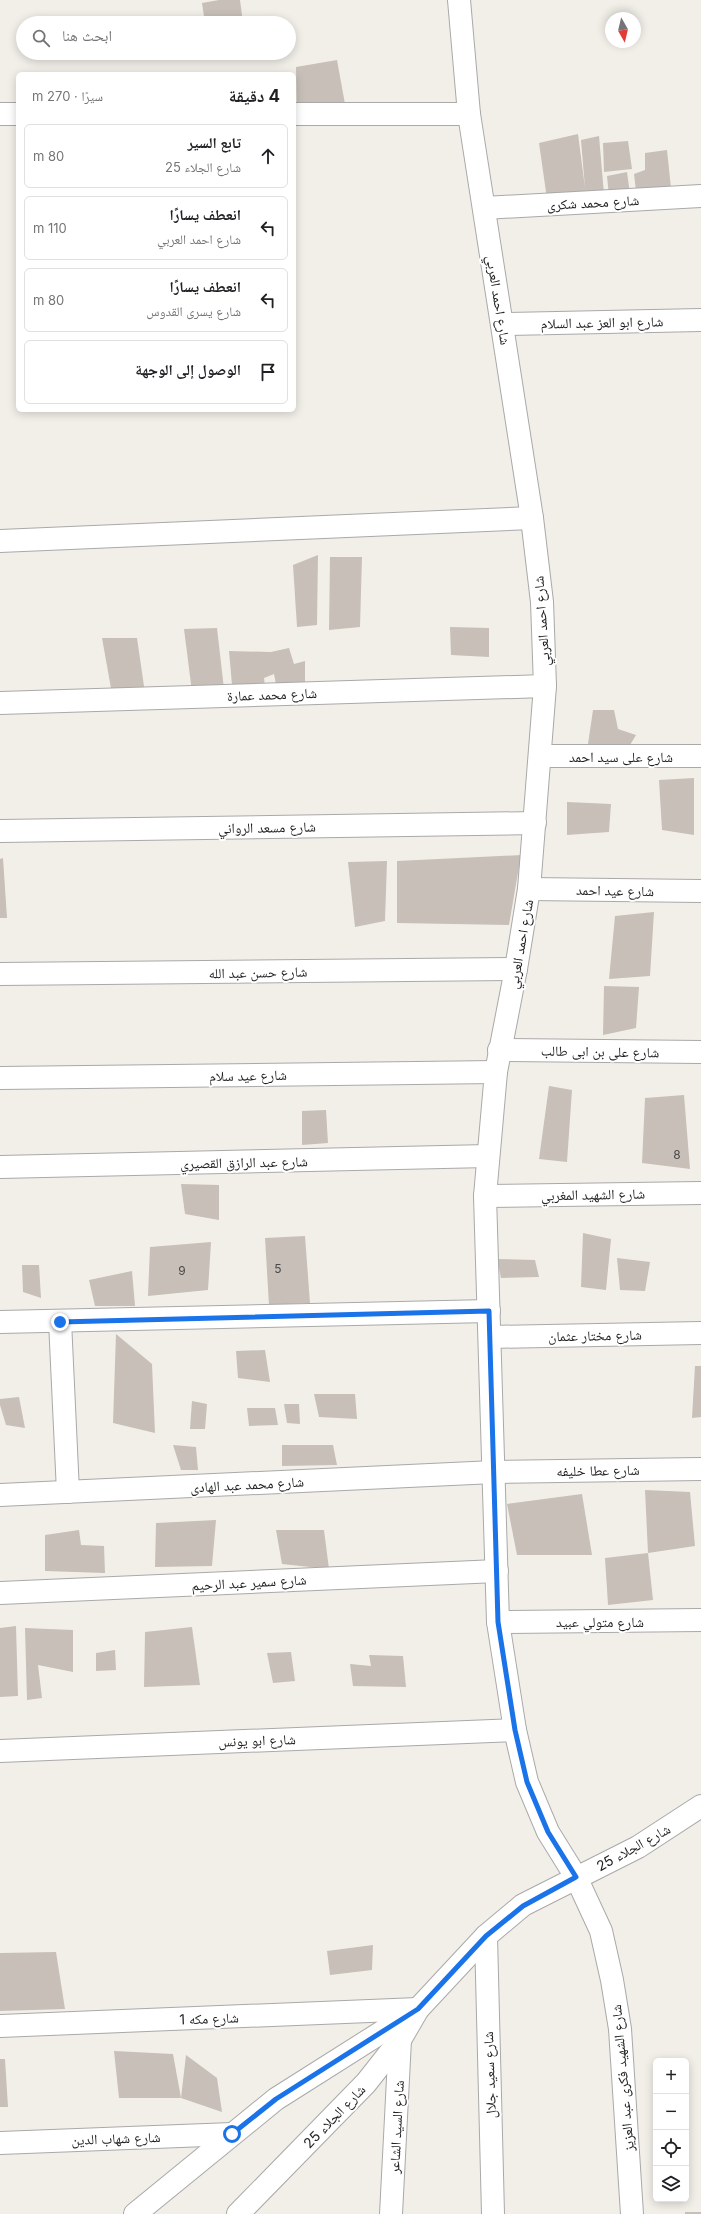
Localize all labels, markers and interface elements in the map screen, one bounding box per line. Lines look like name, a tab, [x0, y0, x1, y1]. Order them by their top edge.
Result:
north arrow	[605, 12, 641, 48]
search box	[16, 16, 296, 60]
text: ابحث هنا	[62, 26, 112, 45]
icon: search	[30, 27, 52, 49]
text: 4 دقيقة	[229, 86, 280, 106]
text: سيرًا · 270 m	[32, 88, 103, 104]
text: تابع السير	[187, 133, 241, 152]
icon: ahead	[257, 145, 279, 167]
text: 80 m	[33, 148, 64, 164]
text: شارع الجلاء 25	[165, 159, 241, 175]
street label: شارع محمد شكرى	[546, 191, 640, 215]
text: انعطف يسارًا	[169, 205, 241, 224]
icon: left	[257, 217, 279, 239]
text: 110 m	[33, 220, 67, 236]
text: شارع احمد العربي	[157, 231, 241, 247]
street label: شارع احمد العربي	[480, 254, 514, 347]
text: انعطف يسارًا	[169, 277, 241, 296]
icon: left	[257, 289, 279, 311]
text: 80 m	[33, 292, 64, 308]
text: شارع يسرى القدوس	[146, 303, 241, 319]
street label: شارع ابو العز عبد السلام	[541, 312, 663, 334]
text: الوصول إلى الوجهة	[135, 360, 241, 379]
icon: arrive	[257, 361, 279, 383]
street label: شارع احمد العربي	[529, 575, 556, 667]
street label: شارع محمد عمارة	[227, 684, 317, 706]
street label: شارع على سيد احمد	[569, 748, 673, 767]
street label: شارع مسعد الرواني	[218, 818, 316, 840]
street label: شارع عيد احمد	[576, 881, 654, 901]
street label: شارع احمد العربي	[504, 898, 540, 991]
street label: شارع حسن عبد الله	[209, 963, 308, 983]
street label: شارع على بن ابى طالب	[541, 1041, 659, 1063]
street label: شارع عيد سلام	[209, 1066, 287, 1086]
house number: 8	[673, 1147, 681, 1162]
street label: شارع عبد الرازق القصيري	[180, 1152, 308, 1175]
street label: شارع الشهيد المغربي	[541, 1185, 645, 1207]
house number: 5	[274, 1261, 282, 1276]
house number: 9	[178, 1263, 186, 1278]
route end	[51, 1313, 69, 1331]
street label: شارع مختار عثمان	[548, 1326, 642, 1346]
street label: شارع عطا خليفه	[556, 1461, 640, 1481]
street label: شارع محمد عبد الهادى	[190, 1473, 304, 1497]
street label: شارع سمير عبد الرحيم	[191, 1570, 307, 1596]
street label: شارع متولي عبيد	[556, 1613, 644, 1633]
street label: شارع ابو يونس	[218, 1730, 296, 1752]
street label: شارع الجلاء 25	[593, 1820, 674, 1876]
street label: شارع الشهيد فكرى عبد العزيز	[607, 2004, 639, 2153]
street label: شارع مكه 1	[179, 2008, 239, 2030]
street label: شارع سعيد جلال	[479, 2031, 501, 2119]
map controls	[653, 2058, 689, 2202]
button: +	[653, 2058, 689, 2094]
street label: شارع السيد الشاعر	[385, 2080, 409, 2175]
street label: شارع الجلاء 25	[299, 2081, 370, 2153]
button: −	[653, 2094, 689, 2130]
route start	[223, 2125, 241, 2143]
street label: شارع شهاب الدين	[71, 2128, 161, 2150]
button: locate	[653, 2130, 689, 2166]
button: layers	[653, 2166, 689, 2202]

